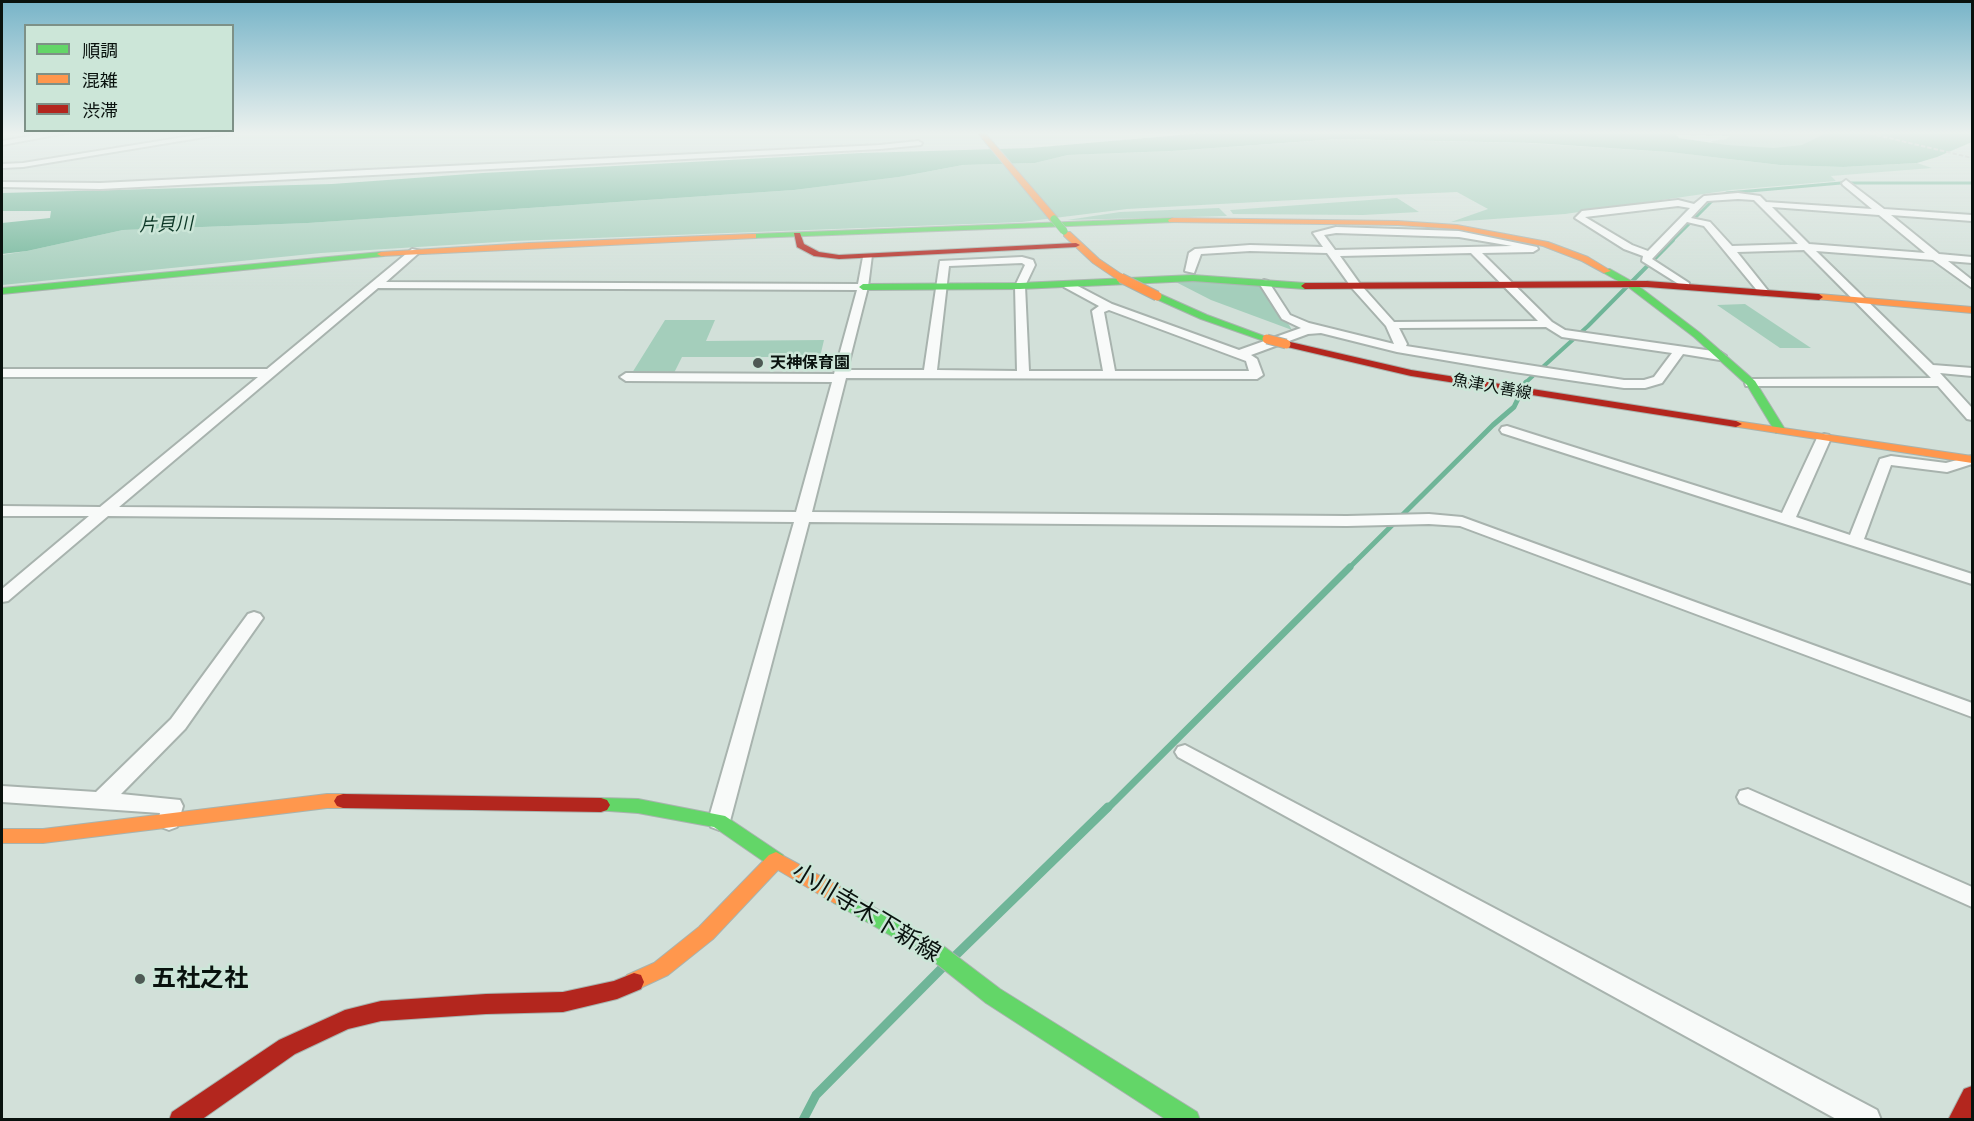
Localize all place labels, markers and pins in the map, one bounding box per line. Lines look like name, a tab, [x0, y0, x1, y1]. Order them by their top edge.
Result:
place label: 天神保育園	[770, 353, 850, 373]
marker: 天神保育園	[751, 356, 765, 370]
place label: 五社之社	[152, 965, 248, 993]
marker: 五社之社	[133, 972, 147, 986]

